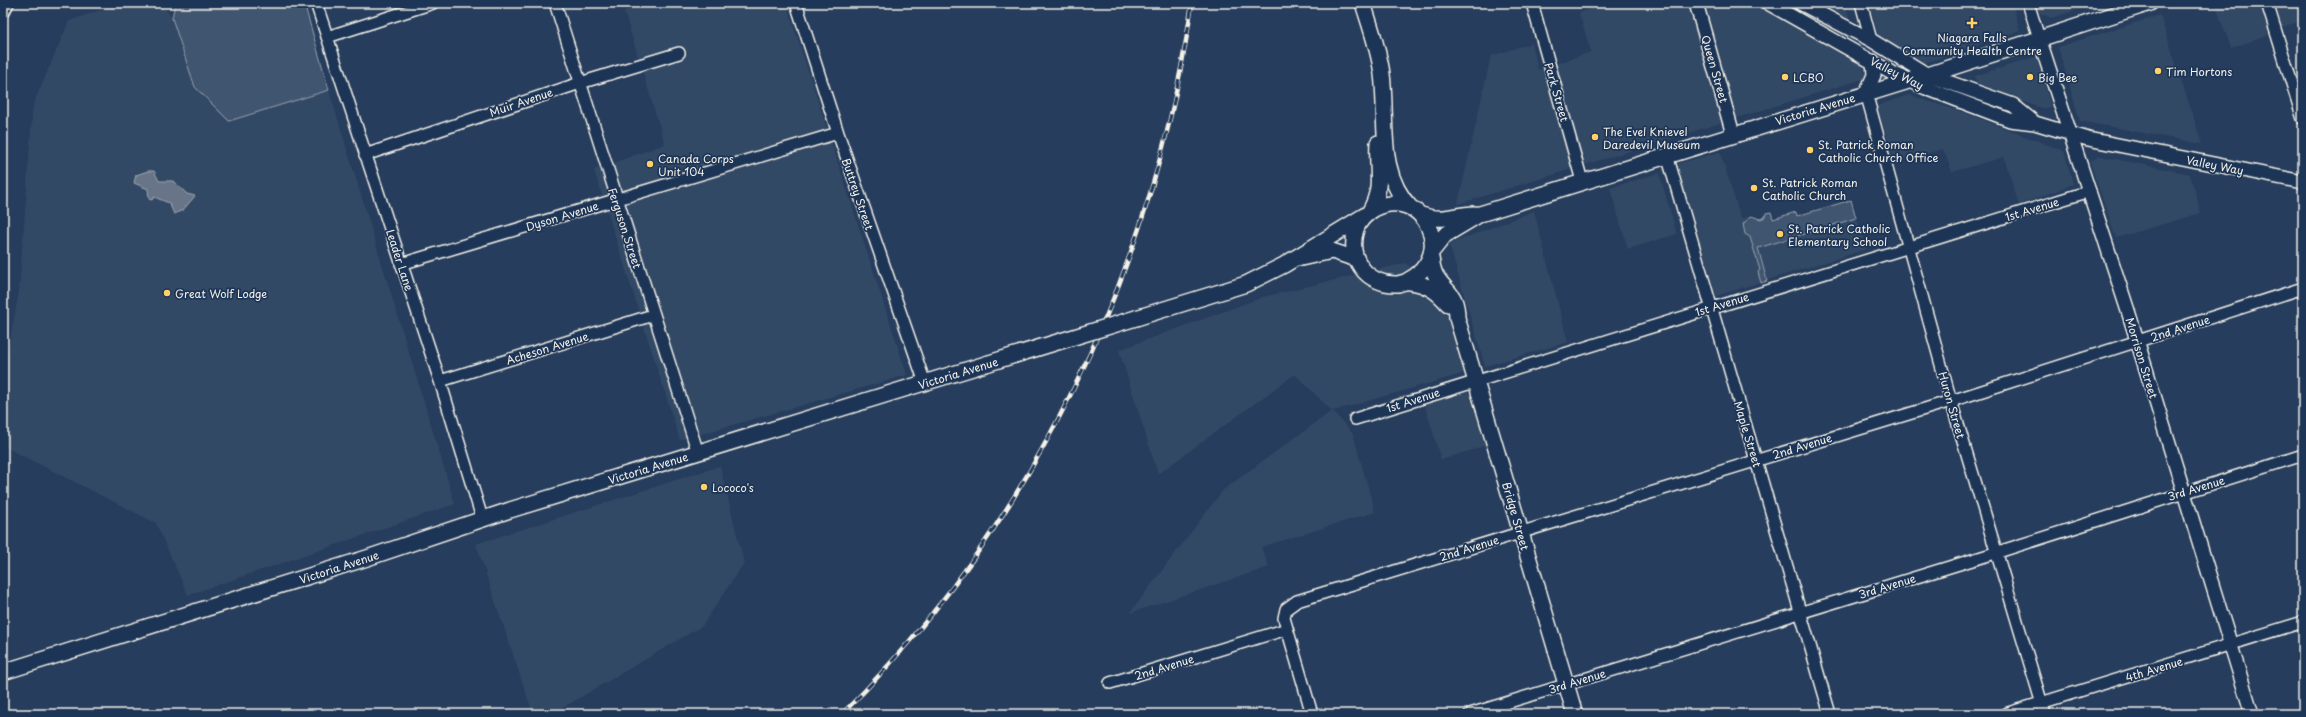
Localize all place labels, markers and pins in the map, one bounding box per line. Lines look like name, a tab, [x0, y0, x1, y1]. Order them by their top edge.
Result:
marker: Niagara Falls Community Health Centre	[1966, 17, 1978, 29]
place label: Niagara Falls Community Health Centre	[1902, 29, 2042, 59]
place label: Tim Hortons	[2166, 63, 2232, 80]
marker: Tim Hortons	[2153, 66, 2163, 76]
place label: LCBO	[1793, 69, 1824, 86]
place label: Big Bee	[2038, 69, 2077, 86]
marker: LCBO	[1780, 72, 1790, 82]
marker: Big Bee	[2025, 72, 2035, 82]
place label: The Evel Knievel Daredevil Museum	[1603, 123, 1700, 153]
marker: The Evel Knievel Daredevil Museum	[1590, 132, 1600, 142]
place label: St. Patrick Roman Catholic Church Office	[1818, 136, 1938, 166]
marker: St. Patrick Roman Catholic Church Office	[1805, 145, 1815, 155]
place label: Canada Corps Unit 104	[658, 150, 734, 180]
marker: Canada Corps Unit 104	[645, 159, 655, 169]
place label: St. Patrick Roman Catholic Church	[1762, 174, 1858, 204]
marker: St. Patrick Roman Catholic Church	[1749, 183, 1759, 193]
place label: St. Patrick Catholic Elementary School	[1788, 220, 1891, 250]
marker: St. Patrick Catholic Elementary School	[1775, 229, 1785, 239]
place label: Great Wolf Lodge	[175, 285, 267, 302]
marker: Great Wolf Lodge	[162, 288, 172, 298]
place label: Lococo's	[712, 479, 754, 496]
marker: Lococo's	[699, 482, 709, 492]

